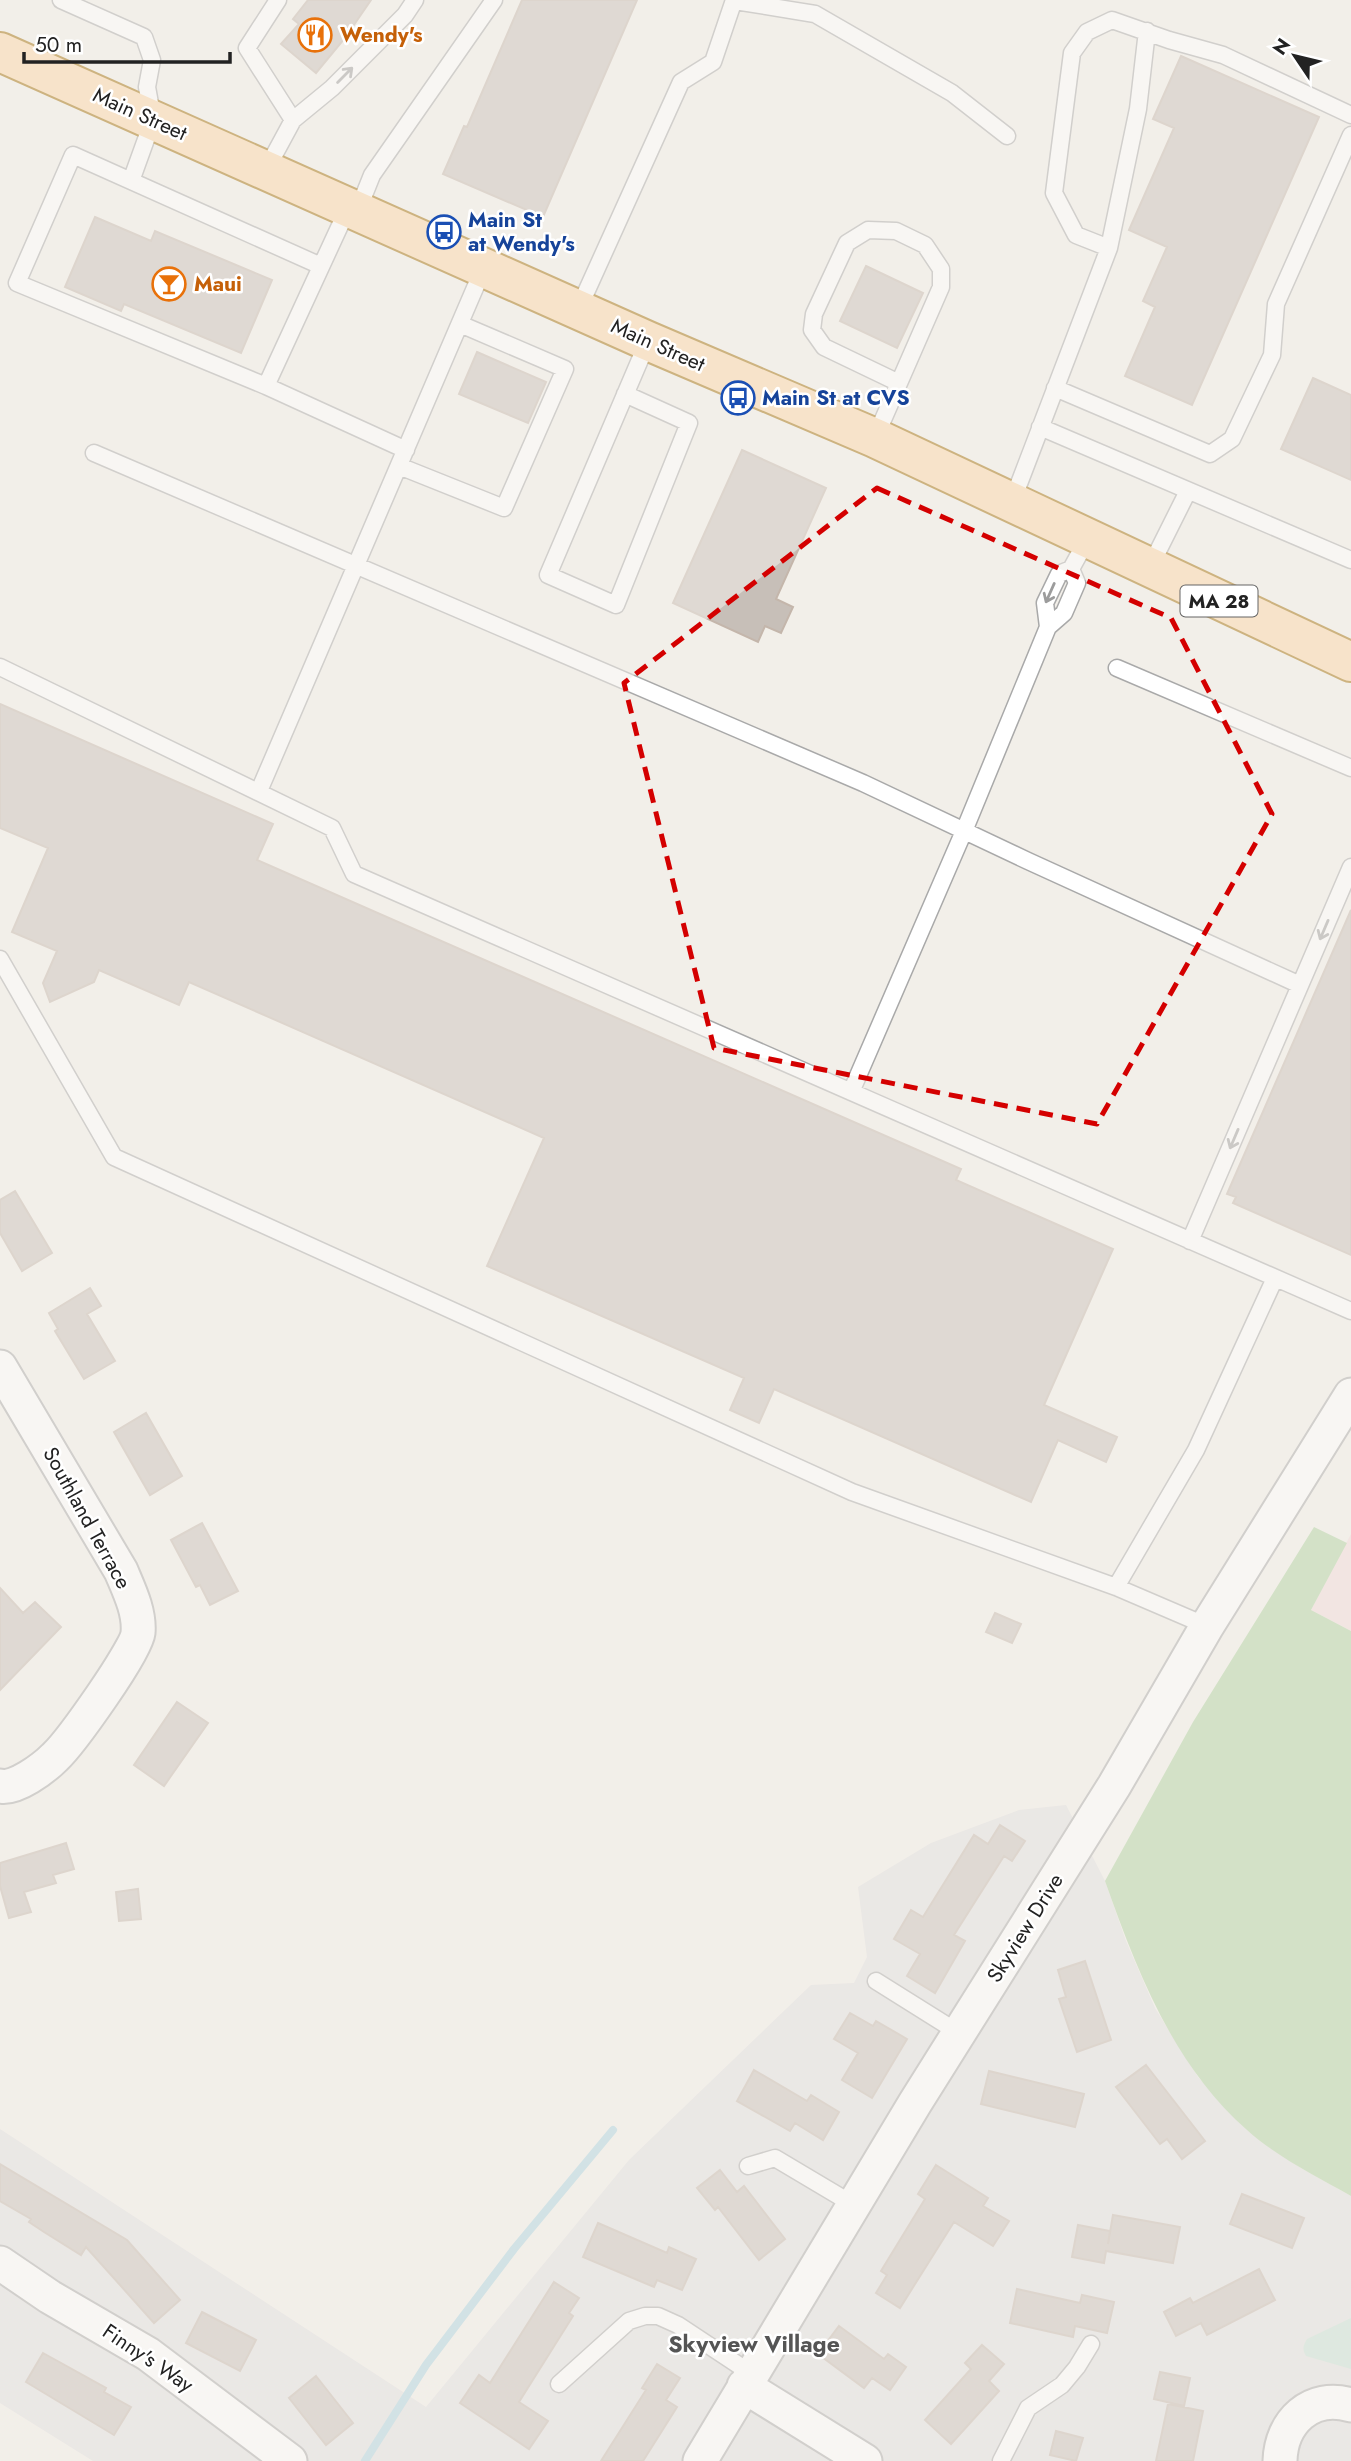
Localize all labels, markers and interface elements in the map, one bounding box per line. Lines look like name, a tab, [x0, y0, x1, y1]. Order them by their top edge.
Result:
restaurant icon: Wendy's	[296, 16, 334, 54]
place label: Wendy's	[340, 20, 423, 50]
scale bar	[24, 21, 231, 65]
north arrow	[1260, 21, 1330, 91]
text: 50 m	[35, 30, 82, 60]
text: N	[1266, 33, 1297, 60]
one-way arrow	[336, 67, 353, 84]
street label: Main Street	[88, 80, 192, 148]
place label: Main St at Wendy's	[468, 205, 575, 259]
bus stop icon: Main St at Wendy's	[425, 213, 463, 251]
bar icon: Maui	[150, 265, 188, 303]
place label: Maui	[194, 269, 242, 299]
street label: Main Street	[606, 311, 710, 379]
bus stop icon: Main St at CVS	[719, 379, 757, 417]
place label: Main St at CVS	[762, 383, 910, 413]
one-way arrow	[1043, 582, 1056, 603]
road number: MA 28	[1180, 586, 1258, 616]
one-way arrow	[1317, 919, 1330, 940]
one-way arrow	[1227, 1127, 1240, 1149]
street label: Southland Terrace	[36, 1442, 139, 1595]
street label: Skyview Drive	[980, 1868, 1071, 1988]
street label: Finny's Way	[97, 2317, 200, 2400]
district label: Skyview Village	[668, 2327, 840, 2361]

